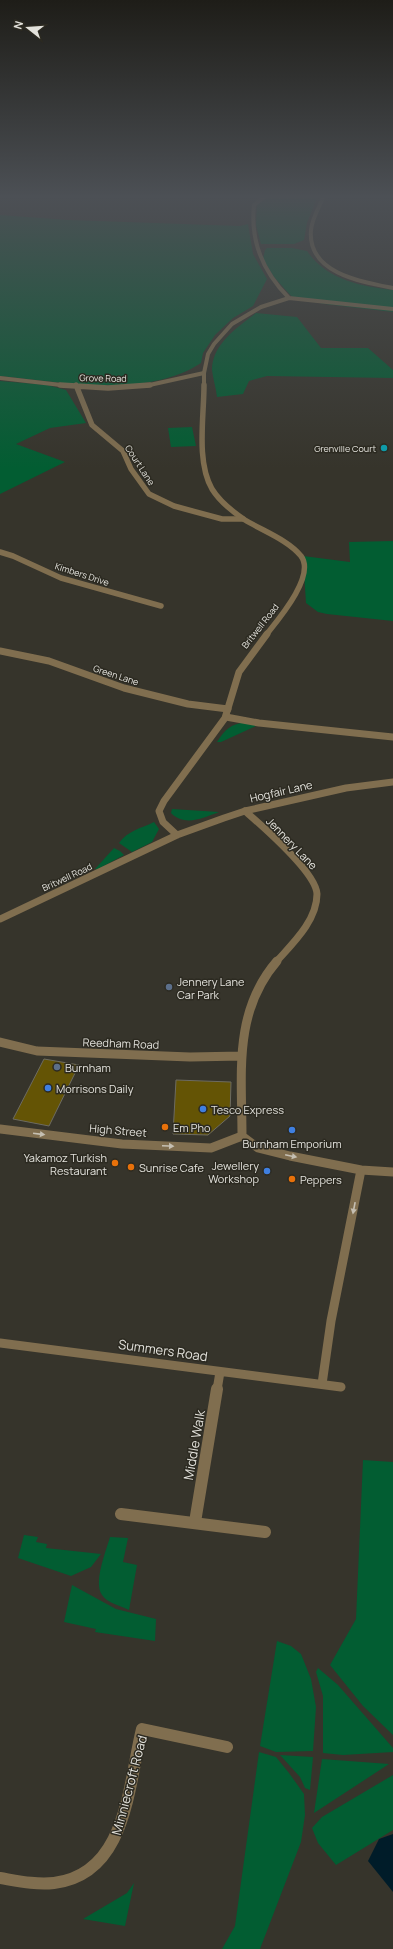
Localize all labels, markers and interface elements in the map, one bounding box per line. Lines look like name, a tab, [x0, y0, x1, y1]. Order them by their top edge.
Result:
north arrow	[8, 8, 48, 48]
text: N	[10, 19, 26, 31]
street label: Grove Road	[79, 371, 127, 385]
street label: Court Lane	[122, 442, 158, 488]
place label: Grenville Court	[314, 442, 376, 455]
marker: Grenville Court	[379, 443, 389, 453]
street label: Kimbers Drive	[53, 559, 111, 589]
street label: Britwell Road	[238, 601, 282, 651]
street label: Green Lane	[92, 662, 140, 688]
street label: Hogfair Lane	[248, 776, 314, 805]
street label: Jennery Lane	[263, 814, 321, 873]
street label: Britwell Road	[40, 860, 94, 894]
place label: Jennery Lane Car Park	[177, 974, 245, 1002]
marker: Jennery Lane Car Park	[164, 982, 174, 992]
street label: Reedham Road	[82, 1034, 160, 1052]
place label: Burnham	[65, 1060, 111, 1075]
marker: Burnham	[52, 1062, 62, 1072]
place label: Morrisons Daily	[56, 1081, 134, 1096]
marker: Morrisons Daily	[43, 1083, 53, 1093]
place label: Tesco Express	[211, 1102, 284, 1117]
marker: Tesco Express	[198, 1104, 208, 1114]
street label: High Street	[89, 1120, 147, 1140]
place label: Em Pho	[173, 1120, 211, 1135]
marker: Em Pho	[160, 1122, 170, 1132]
marker: Burnham Emporium	[287, 1125, 297, 1135]
one-way arrow	[33, 1131, 45, 1137]
place label: Burnham Emporium	[243, 1136, 341, 1151]
one-way arrow	[162, 1143, 175, 1149]
place label: Yakamoz Turkish Restaurant	[24, 1150, 107, 1178]
one-way arrow	[285, 1154, 297, 1160]
marker: Yakamoz Turkish Restaurant	[110, 1158, 120, 1168]
place label: Jewellery Workshop	[208, 1158, 259, 1186]
place label: Sunrise Cafe	[139, 1160, 204, 1175]
marker: Sunrise Cafe	[126, 1162, 136, 1172]
marker: Jewellery Workshop	[262, 1166, 272, 1176]
place label: Peppers	[300, 1172, 342, 1187]
marker: Peppers	[287, 1174, 297, 1184]
one-way arrow	[350, 1202, 356, 1214]
street label: Summers Road	[117, 1335, 209, 1365]
street label: Middle Walk	[179, 1408, 209, 1481]
street label: Minniecroft Road	[107, 1733, 151, 1837]

